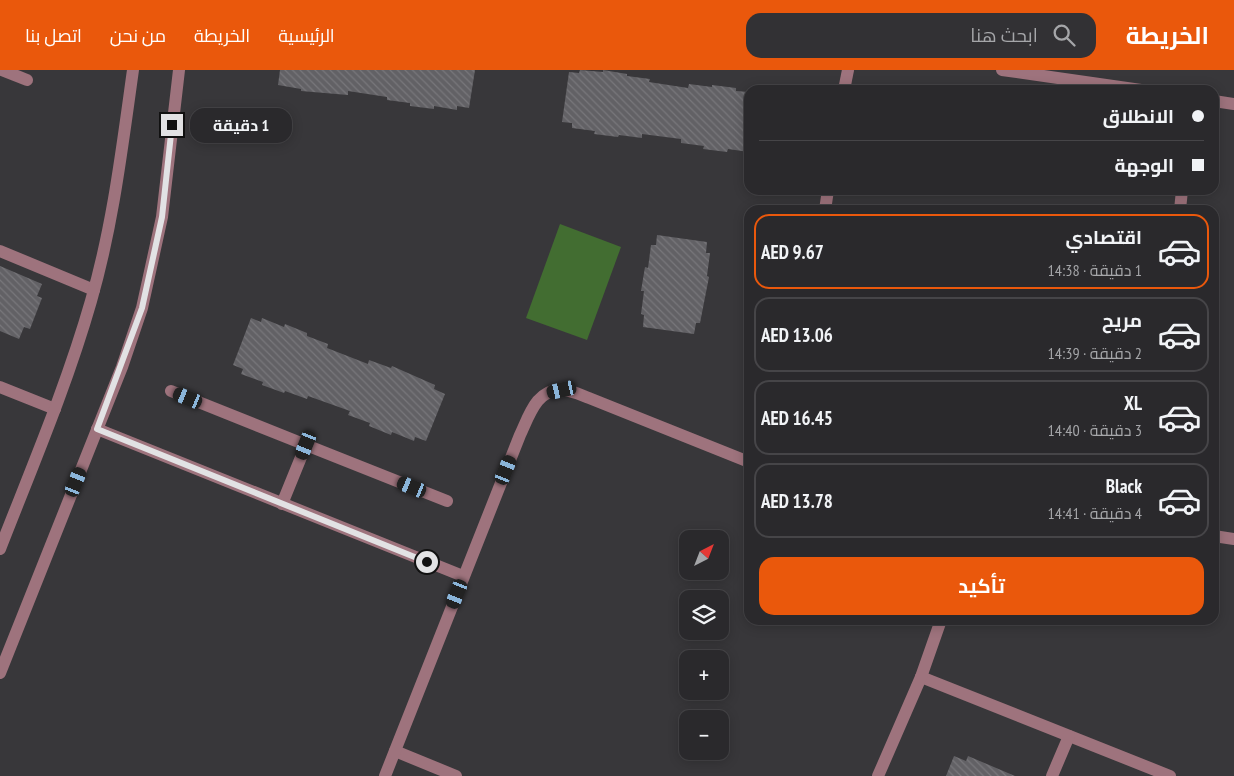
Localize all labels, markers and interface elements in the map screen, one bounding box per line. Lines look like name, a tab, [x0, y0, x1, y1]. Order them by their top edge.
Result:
search box	[746, 13, 1096, 58]
text: الخريطة	[1126, 20, 1209, 51]
icon: search	[1050, 21, 1078, 49]
text: ابحث هنا	[970, 23, 1038, 47]
text: اتصل بنا	[25, 24, 82, 47]
text: من نحن	[110, 24, 166, 47]
text: الخريطة	[194, 24, 250, 47]
text: الرئيسية	[278, 24, 335, 47]
text: الانطلاق	[1103, 104, 1174, 128]
callout: 1 دقيقة	[190, 108, 292, 142]
route end	[161, 114, 183, 136]
text: 1 دقيقة	[213, 115, 269, 135]
text: الوجهة	[1114, 153, 1174, 177]
text: اقتصادي	[1066, 225, 1142, 249]
icon: car	[1157, 229, 1202, 274]
text: AED 9.67	[761, 240, 824, 264]
text: 1 دقيقة · 14:38	[1047, 260, 1142, 280]
text: مريح	[1102, 308, 1142, 332]
icon: car	[1157, 312, 1202, 357]
text: AED 13.06	[761, 323, 833, 347]
text: 2 دقيقة · 14:39	[1047, 343, 1142, 363]
car	[545, 379, 578, 401]
car	[171, 385, 204, 411]
text: XL	[1124, 391, 1142, 415]
icon: car	[1157, 395, 1202, 440]
text: AED 16.45	[761, 406, 833, 430]
text: 3 دقيقة · 14:40	[1047, 420, 1142, 440]
car	[293, 428, 318, 462]
car	[493, 453, 518, 487]
car	[63, 465, 88, 499]
car	[395, 474, 428, 500]
text: Black	[1106, 474, 1142, 498]
icon: car	[1157, 478, 1202, 523]
text: AED 13.78	[761, 489, 833, 513]
text: 4 دقيقة · 14:41	[1047, 503, 1142, 523]
north arrow	[679, 530, 729, 580]
map controls	[679, 530, 729, 760]
route start	[416, 551, 438, 573]
button: تأكيد	[759, 557, 1204, 615]
car	[444, 577, 469, 611]
button: layers	[679, 590, 729, 640]
button: +	[679, 650, 729, 700]
button: −	[679, 710, 729, 760]

